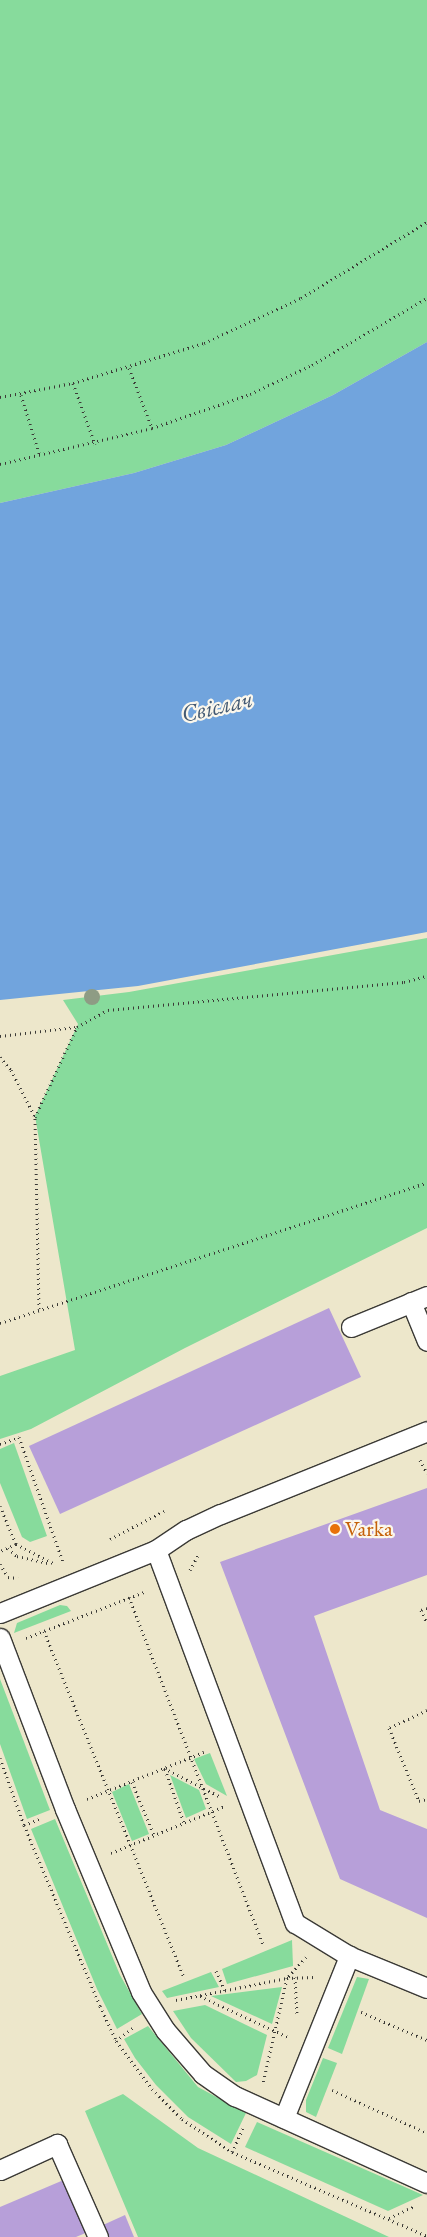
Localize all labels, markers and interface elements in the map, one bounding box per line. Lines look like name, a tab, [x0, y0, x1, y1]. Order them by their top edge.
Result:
water label: Свіслач	[179, 684, 255, 728]
place label: Varka	[345, 1516, 393, 1542]
marker: Varka	[329, 1523, 341, 1535]

